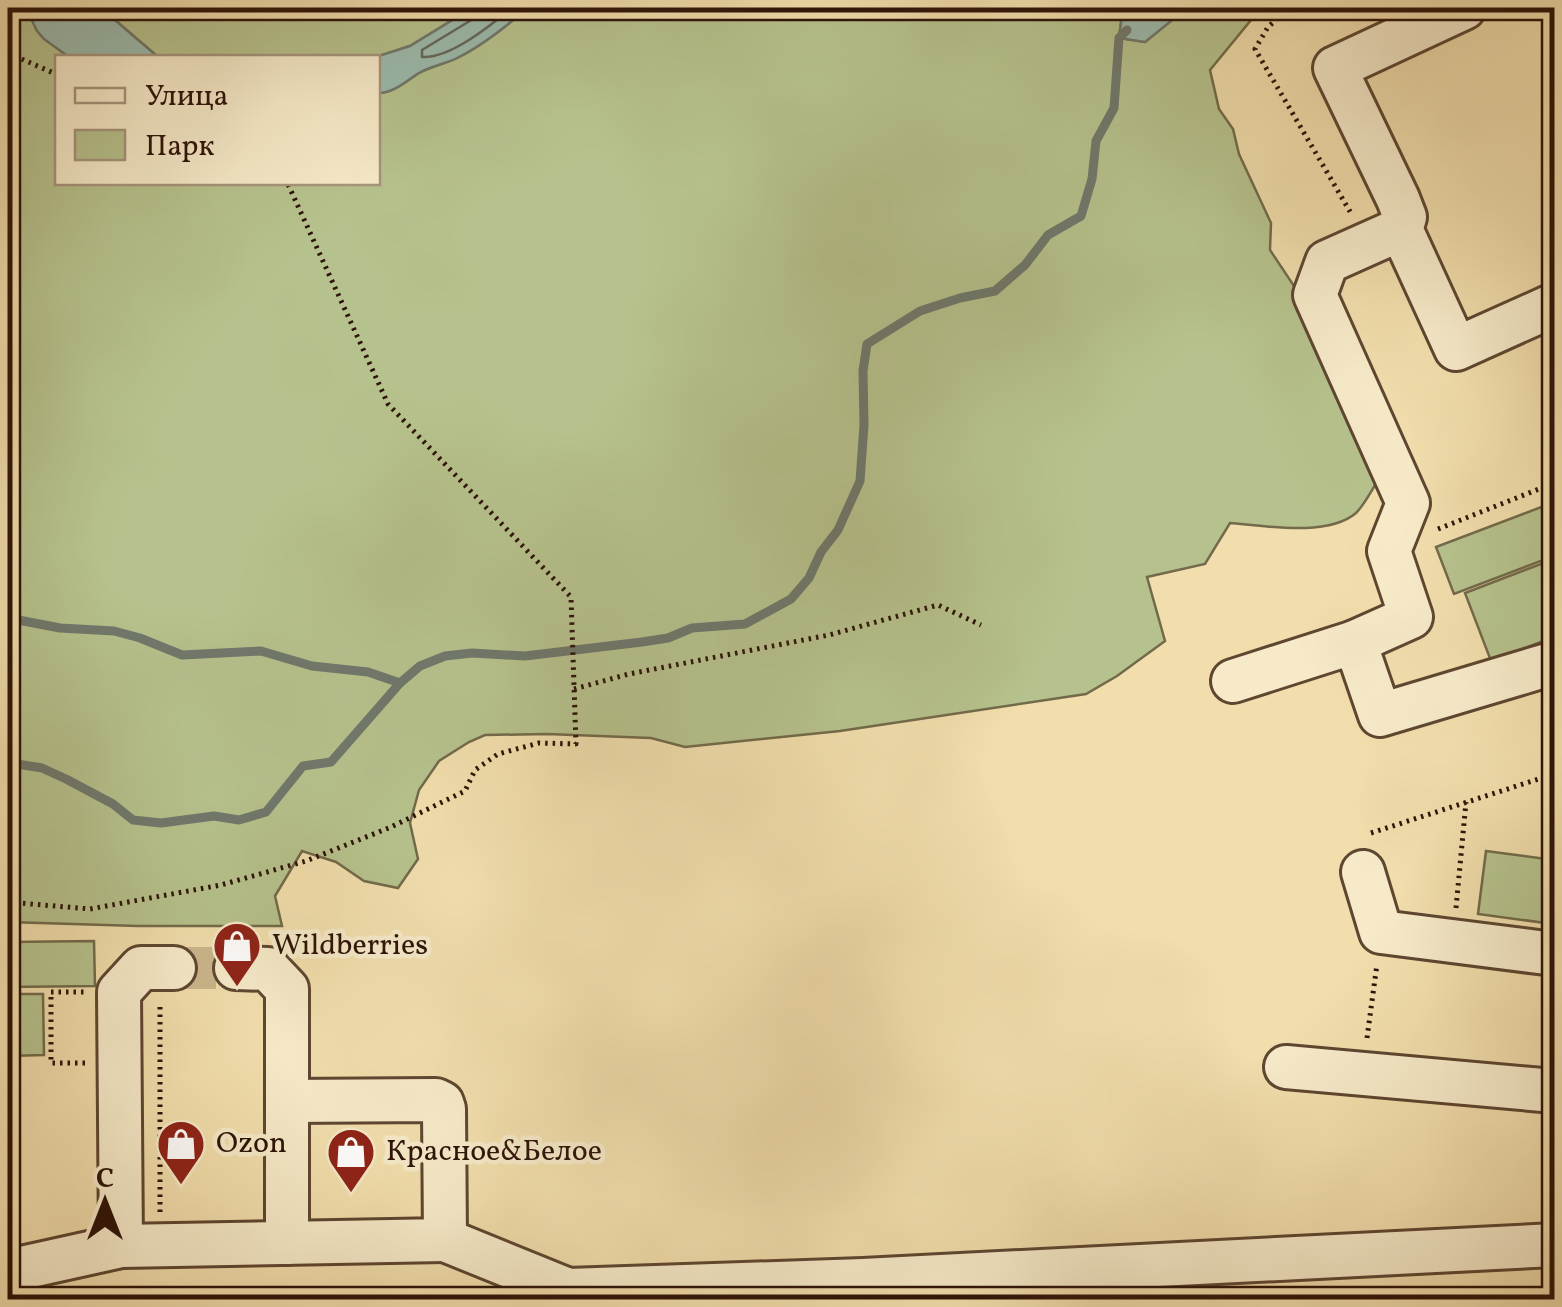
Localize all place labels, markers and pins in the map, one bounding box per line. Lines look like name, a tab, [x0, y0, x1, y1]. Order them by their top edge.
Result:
shop icon: Wildberries	[211, 920, 263, 988]
place label: Wildberries	[272, 925, 428, 967]
shop icon: Ozon	[155, 1118, 207, 1186]
place label: Ozon	[216, 1123, 287, 1165]
shop icon: Красное&Белое	[325, 1126, 377, 1194]
place label: Красное&Белое	[386, 1131, 602, 1173]

